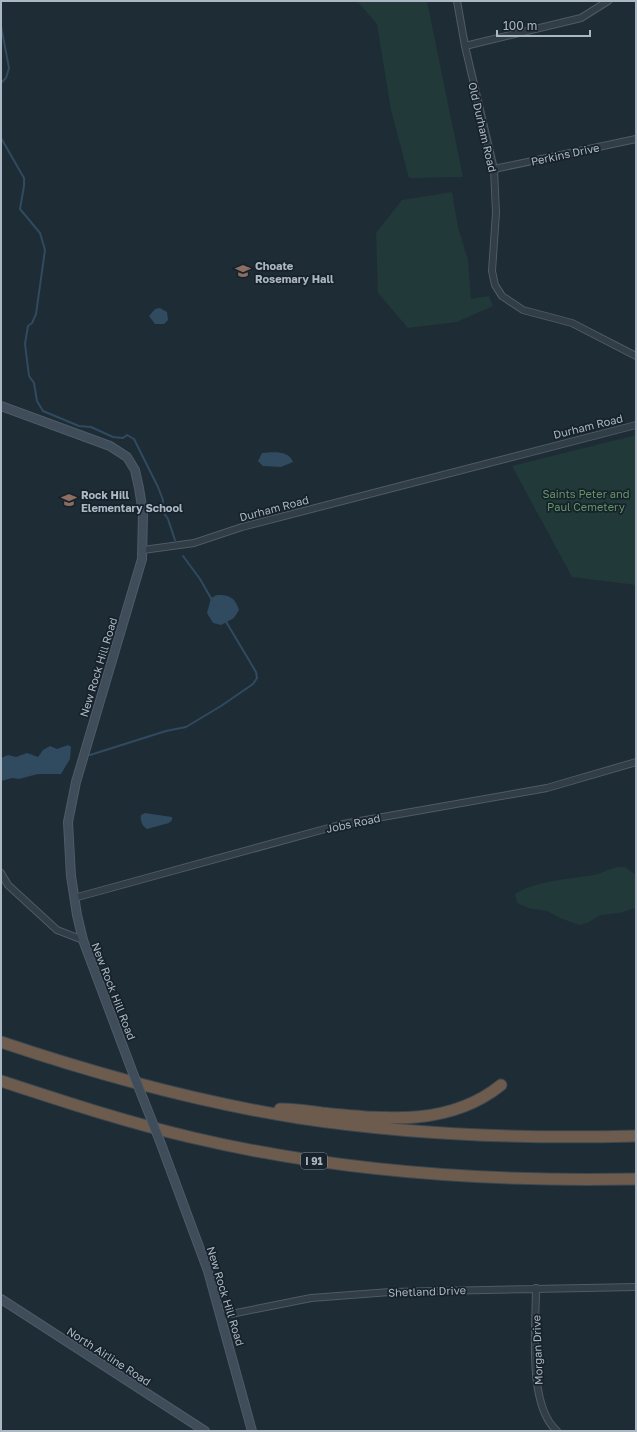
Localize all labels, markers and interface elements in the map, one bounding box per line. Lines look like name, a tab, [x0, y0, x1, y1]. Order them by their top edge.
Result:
scale bar	[497, 12, 590, 38]
text: 100 m	[503, 18, 537, 33]
street label: Old Durham Road	[466, 81, 500, 173]
street label: Perkins Drive	[530, 140, 600, 168]
place label: Choate Rosemary Hall	[255, 259, 334, 285]
school or university icon: Choate Rosemary Hall	[234, 262, 252, 280]
street label: Durham Road	[552, 411, 624, 441]
park label: Saints Peter and Paul Cemetery	[543, 487, 629, 513]
place label: Rock Hill Elementary School	[81, 488, 183, 514]
school or university icon: Rock Hill Elementary School	[60, 491, 78, 509]
street label: Durham Road	[238, 493, 310, 523]
street label: New Rock Hill Road	[77, 616, 119, 718]
street label: Jobs Road	[325, 811, 381, 835]
street label: New Rock Hill Road	[89, 940, 139, 1042]
road number: I 91	[301, 1153, 327, 1169]
street label: New Rock Hill Road	[205, 1245, 247, 1347]
street label: Shetland Drive	[388, 1283, 466, 1299]
street label: Morgan Drive	[529, 1315, 545, 1385]
street label: North Airline Road	[65, 1324, 153, 1388]

